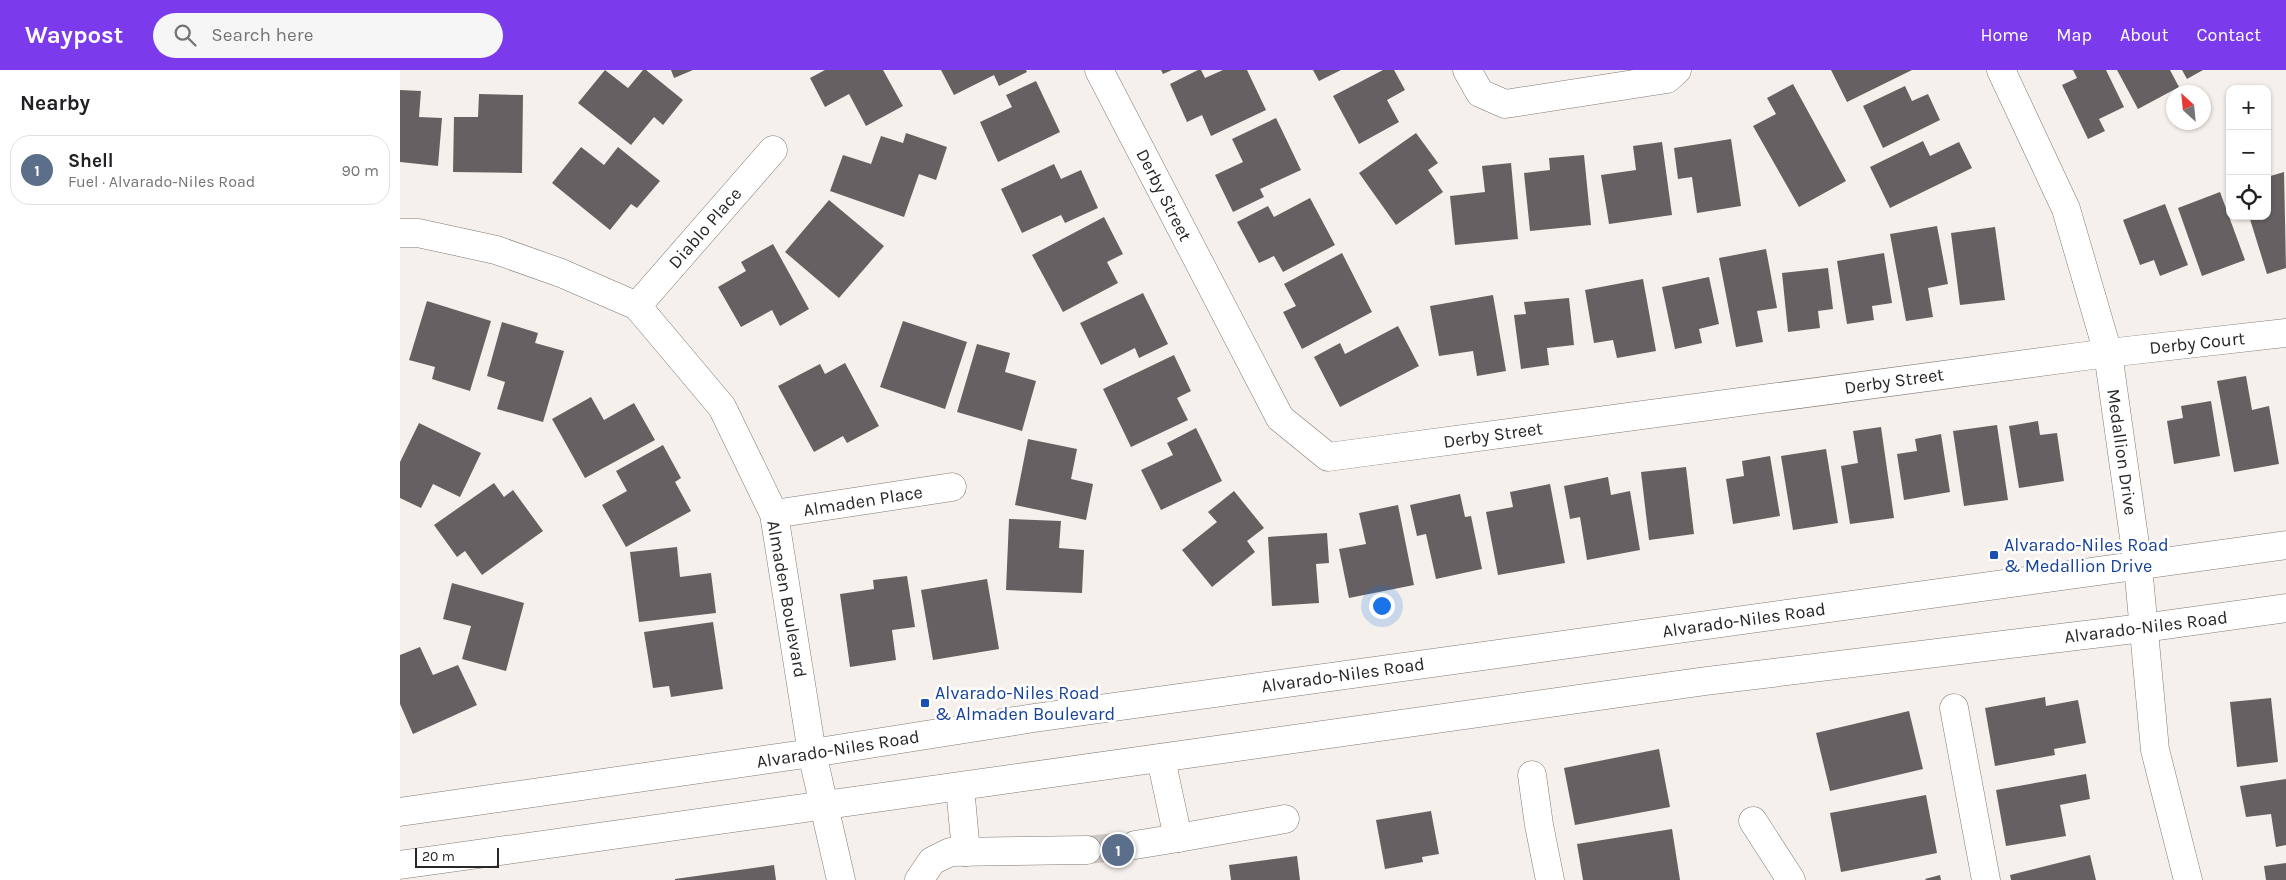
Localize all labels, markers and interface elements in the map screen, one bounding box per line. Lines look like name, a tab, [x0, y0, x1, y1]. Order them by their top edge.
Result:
search box	[153, 13, 503, 58]
text: Waypost	[25, 21, 123, 49]
icon: search	[171, 21, 199, 49]
text: Search here	[211, 24, 313, 46]
text: Home	[1980, 24, 2028, 46]
text: Map	[2056, 24, 2092, 46]
text: About	[2120, 24, 2169, 46]
text: Contact	[2197, 24, 2261, 46]
north arrow	[2166, 85, 2211, 130]
map controls	[2226, 85, 2271, 220]
button: +	[2226, 85, 2271, 130]
text: Nearby	[20, 91, 90, 115]
button: −	[2226, 130, 2271, 175]
street label: Derby Street	[1131, 145, 1197, 245]
text: Shell	[68, 150, 114, 172]
text: 1	[34, 161, 40, 180]
text: 90 m	[341, 161, 379, 180]
text: Fuel · Alvarado-Niles Road	[68, 172, 255, 191]
button: locate	[2226, 175, 2271, 220]
street label: Diablo Place	[664, 183, 746, 273]
street label: Derby Court	[2148, 327, 2246, 359]
street label: Derby Street	[1843, 363, 1945, 399]
street label: Medallion Drive	[2102, 387, 2142, 517]
street label: Derby Street	[1442, 417, 1544, 453]
street label: Almaden Place	[802, 481, 924, 521]
street label: Almaden Boulevard	[762, 519, 812, 679]
place label: Alvarado-Niles Road & Medallion Drive	[2004, 534, 2169, 577]
marker: Alvarado-Niles Road & Medallion Drive	[1988, 549, 2000, 561]
your location	[1369, 593, 1395, 619]
street label: Alvarado-Niles Road	[1661, 598, 1827, 642]
street label: Alvarado-Niles Road	[2063, 606, 2229, 648]
street label: Alvarado-Niles Road	[1260, 653, 1426, 697]
place label: Alvarado-Niles Road & Almaden Boulevard	[935, 682, 1115, 725]
marker: Alvarado-Niles Road & Almaden Boulevard	[919, 697, 931, 709]
street label: Alvarado-Niles Road	[755, 725, 921, 773]
pin: 1	[1102, 831, 1134, 869]
scale bar	[415, 845, 499, 868]
text: 20 m	[422, 848, 455, 865]

